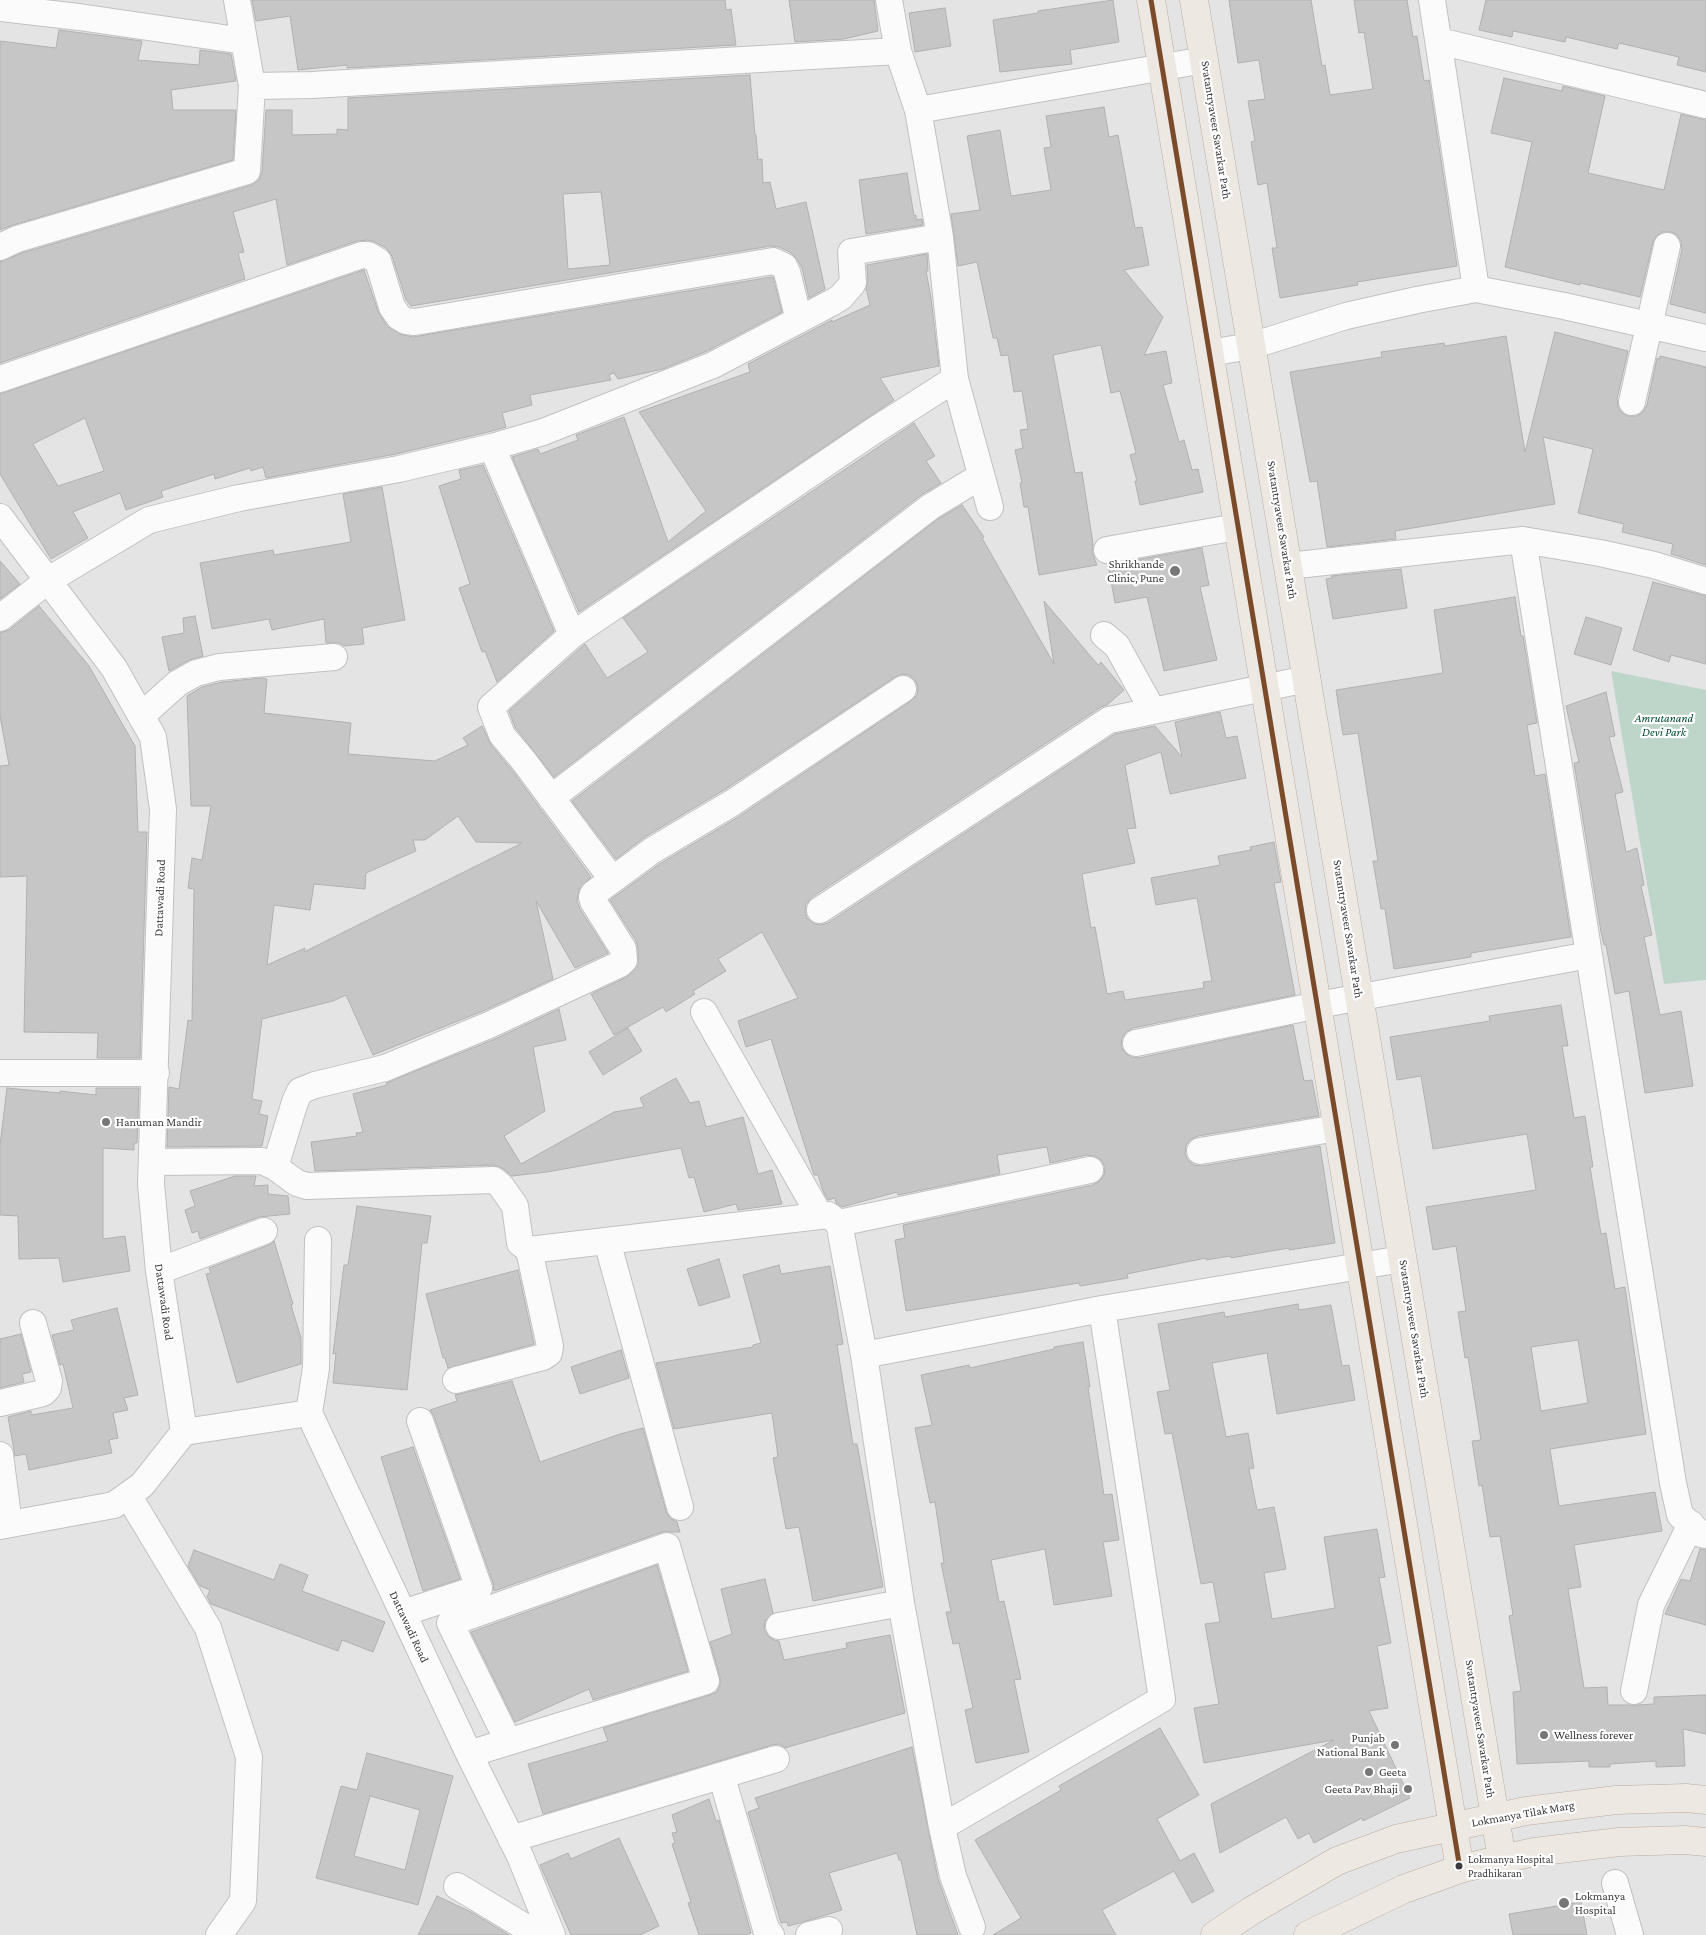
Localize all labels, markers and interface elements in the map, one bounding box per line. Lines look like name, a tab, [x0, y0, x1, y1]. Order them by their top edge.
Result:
street label: Svatantryaveer Savarkar Path	[1198, 60, 1234, 200]
street label: Svatantryaveer Savarkar Path	[1264, 460, 1300, 600]
place label: Shrikhande Clinic, Pune	[1107, 557, 1164, 585]
marker: Shrikhande Clinic, Pune	[1168, 564, 1182, 578]
park label: Amrutanand Devi Park	[1635, 711, 1693, 739]
street label: Dattawadi Road	[151, 859, 169, 937]
street label: Svatantryaveer Savarkar Path	[1330, 859, 1366, 999]
place label: Hanuman Mandir	[116, 1115, 202, 1129]
marker: Hanuman Mandir	[100, 1116, 112, 1128]
street label: Svatantryaveer Savarkar Path	[1396, 1259, 1432, 1399]
street label: Dattawadi Road	[151, 1263, 177, 1341]
street label: Dattawadi Road	[386, 1589, 432, 1665]
street label: Svatantryaveer Savarkar Path	[1462, 1659, 1498, 1799]
place label: Wellness forever	[1554, 1728, 1633, 1742]
marker: Wellness forever	[1538, 1729, 1550, 1741]
place label: Punjab National Bank	[1317, 1731, 1385, 1759]
marker: Punjab National Bank	[1389, 1739, 1401, 1751]
place label: Geeta	[1379, 1765, 1407, 1779]
marker: Geeta	[1363, 1766, 1375, 1778]
place label: Geeta Pav Bhaji	[1324, 1782, 1398, 1796]
marker: Geeta Pav Bhaji	[1402, 1783, 1414, 1795]
street label: Lokmanya Tilak Marg	[1470, 1798, 1576, 1830]
place label: Lokmanya Hospital Pradhikaran	[1468, 1853, 1553, 1879]
marker: Lokmanya Hospital Pradhikaran	[1454, 1861, 1464, 1871]
place label: Lokmanya Hospital	[1575, 1889, 1625, 1917]
marker: Lokmanya Hospital	[1557, 1896, 1571, 1910]

